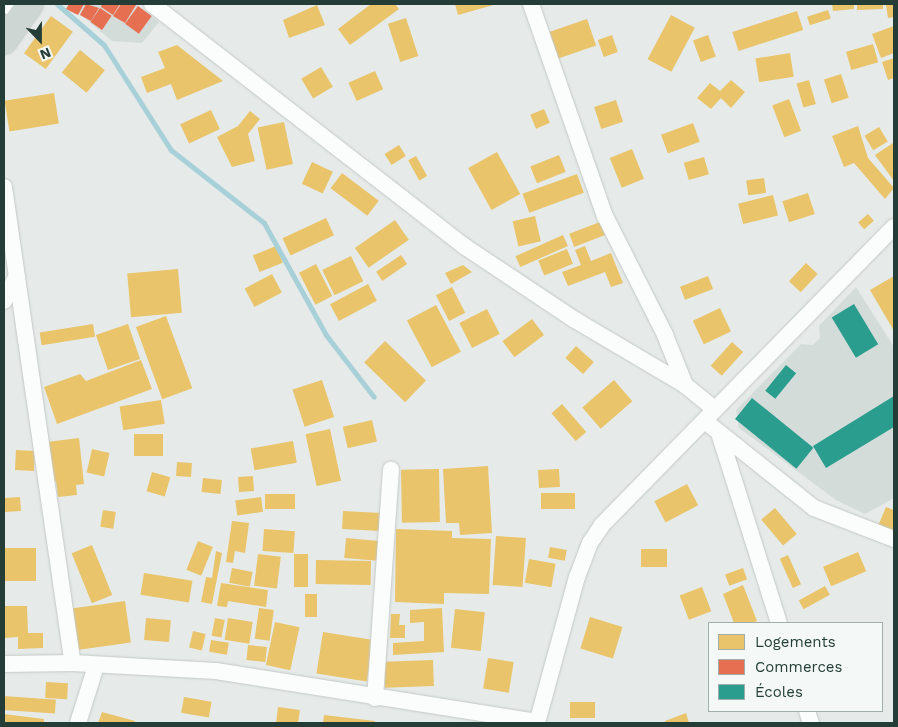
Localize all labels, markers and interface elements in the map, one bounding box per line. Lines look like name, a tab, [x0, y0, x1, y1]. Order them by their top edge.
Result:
north arrow	[15, 15, 65, 65]
text: N	[38, 45, 53, 63]
legend	[708, 622, 883, 712]
text: Logements	[755, 633, 836, 651]
text: Commerces	[755, 658, 842, 676]
text: Écoles	[755, 683, 803, 701]

